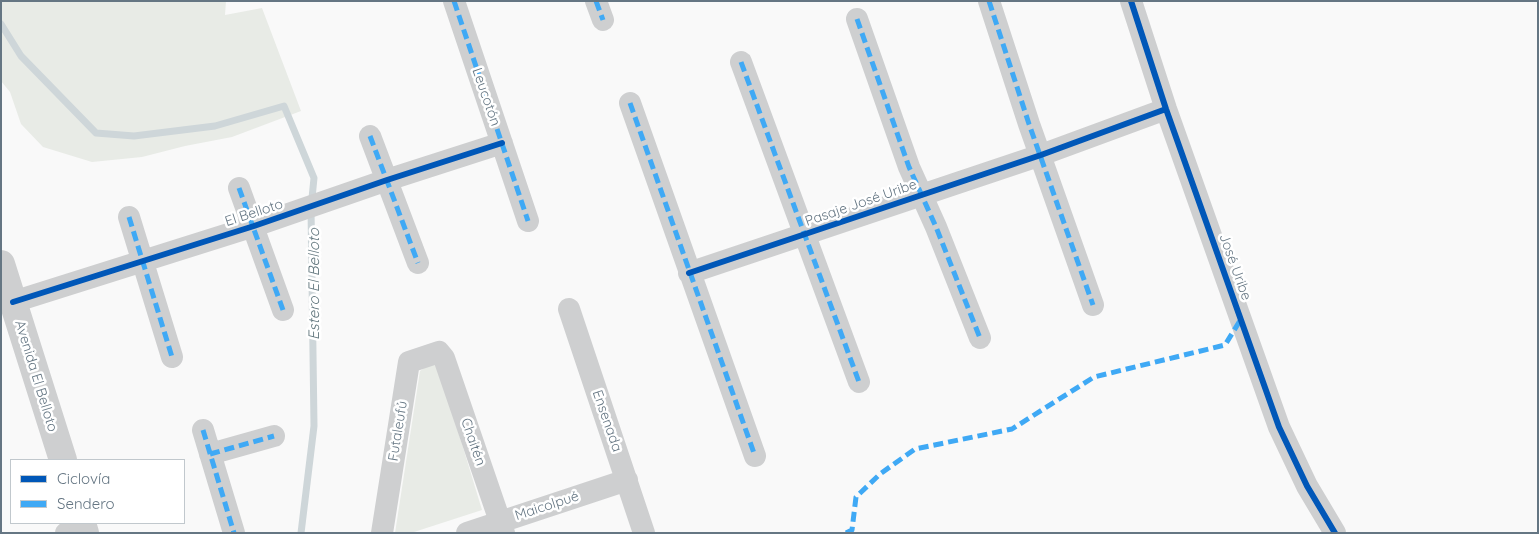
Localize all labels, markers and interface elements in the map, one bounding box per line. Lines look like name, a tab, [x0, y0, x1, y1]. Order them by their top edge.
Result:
street label: Leucotón	[468, 66, 504, 128]
street label: Pasaje José Uribe	[803, 176, 919, 230]
street label: El Belloto	[223, 196, 285, 230]
water label: Estero El Belloto	[305, 228, 323, 340]
street label: José Uribe	[1215, 231, 1255, 303]
street label: Avenida El Belloto	[11, 318, 61, 434]
street label: Ensenada	[589, 388, 625, 454]
street label: Futaleufú	[385, 400, 411, 462]
street label: Chaitén	[457, 416, 489, 468]
legend	[10, 459, 185, 524]
text: Ciclovía	[57, 469, 110, 488]
street label: Maicolpué	[513, 488, 581, 524]
text: Sendero	[57, 494, 115, 513]

